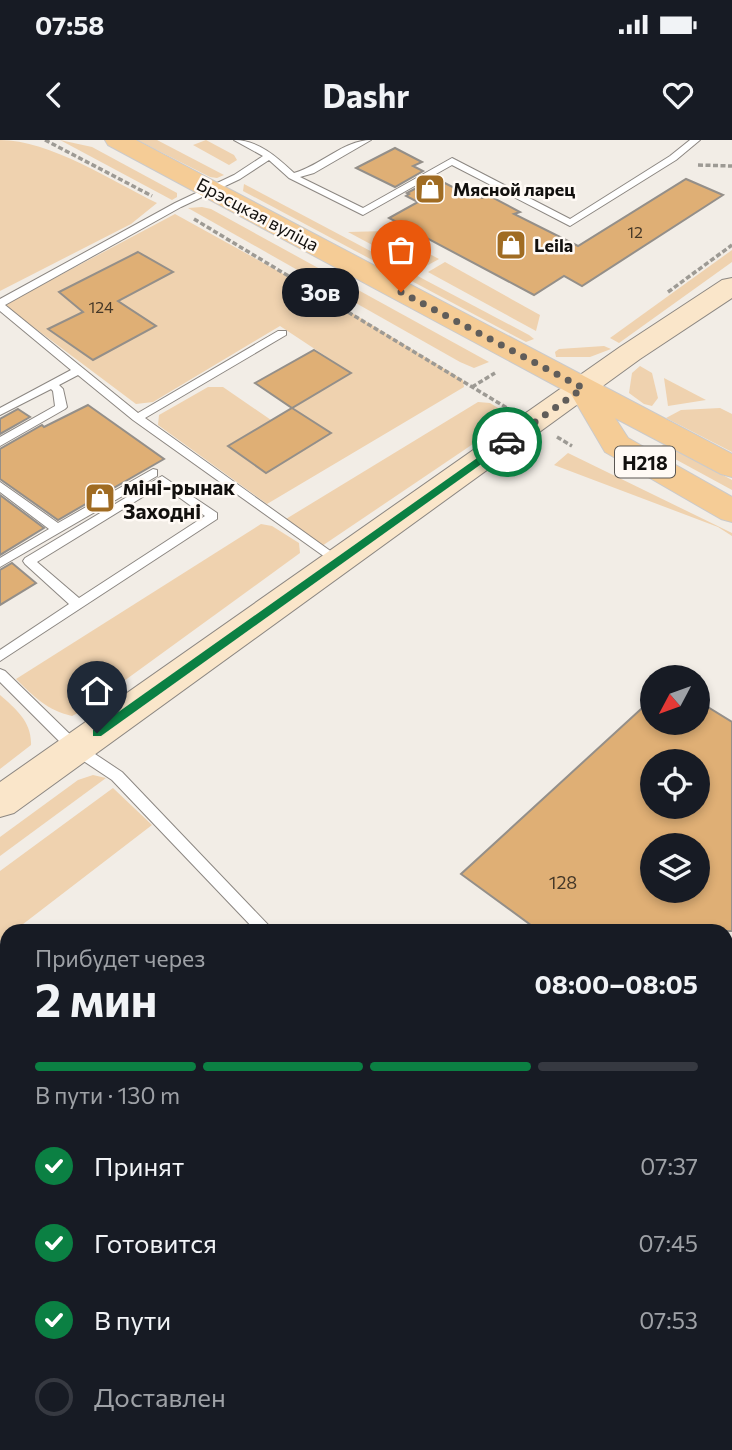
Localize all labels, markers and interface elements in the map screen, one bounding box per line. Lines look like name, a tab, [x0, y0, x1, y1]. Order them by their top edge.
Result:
text: 07:58	[35, 9, 104, 40]
text: Dashr	[323, 75, 409, 115]
icon: back	[35, 76, 73, 114]
icon: heart	[659, 76, 697, 114]
shop icon: Мясной ларец	[413, 172, 447, 206]
street label: Брэсцкая вуліца	[193, 173, 323, 255]
place label: Мясной ларец	[453, 178, 575, 200]
pin	[371, 220, 431, 292]
house number: 12	[627, 222, 643, 241]
shop icon: Leila	[494, 228, 528, 262]
icon: bag	[382, 231, 420, 269]
place label: Leila	[534, 234, 573, 256]
callout: Зов	[282, 268, 359, 316]
text: Зов	[301, 278, 340, 306]
house number: 124	[88, 297, 114, 316]
courier	[472, 407, 542, 477]
icon: car	[488, 423, 526, 461]
road number: Н218	[615, 446, 675, 478]
place label: міні-рынак Заходні	[123, 474, 235, 523]
shop icon: міні-рынак Заходні	[83, 481, 117, 515]
pin	[67, 661, 127, 733]
north arrow	[640, 665, 710, 735]
map controls	[640, 665, 710, 903]
icon: home	[78, 672, 116, 710]
button: locate	[640, 749, 710, 819]
button: layers	[640, 833, 710, 903]
house number: 128	[549, 871, 577, 893]
text: Прибудет через	[35, 944, 205, 972]
text: 08:00–08:05	[535, 968, 698, 999]
text: 2 мин	[35, 970, 157, 1026]
text: В пути · 130 m	[35, 1081, 180, 1109]
icon: check	[35, 1147, 73, 1185]
text: Принят	[94, 1150, 184, 1181]
text: 07:37	[640, 1152, 698, 1180]
icon: check	[35, 1224, 73, 1262]
text: Готовится	[94, 1227, 217, 1258]
text: 07:45	[639, 1229, 698, 1257]
icon: check	[35, 1301, 73, 1339]
text: В пути	[94, 1304, 171, 1335]
text: 07:53	[639, 1306, 698, 1334]
text: Доставлен	[94, 1381, 226, 1412]

